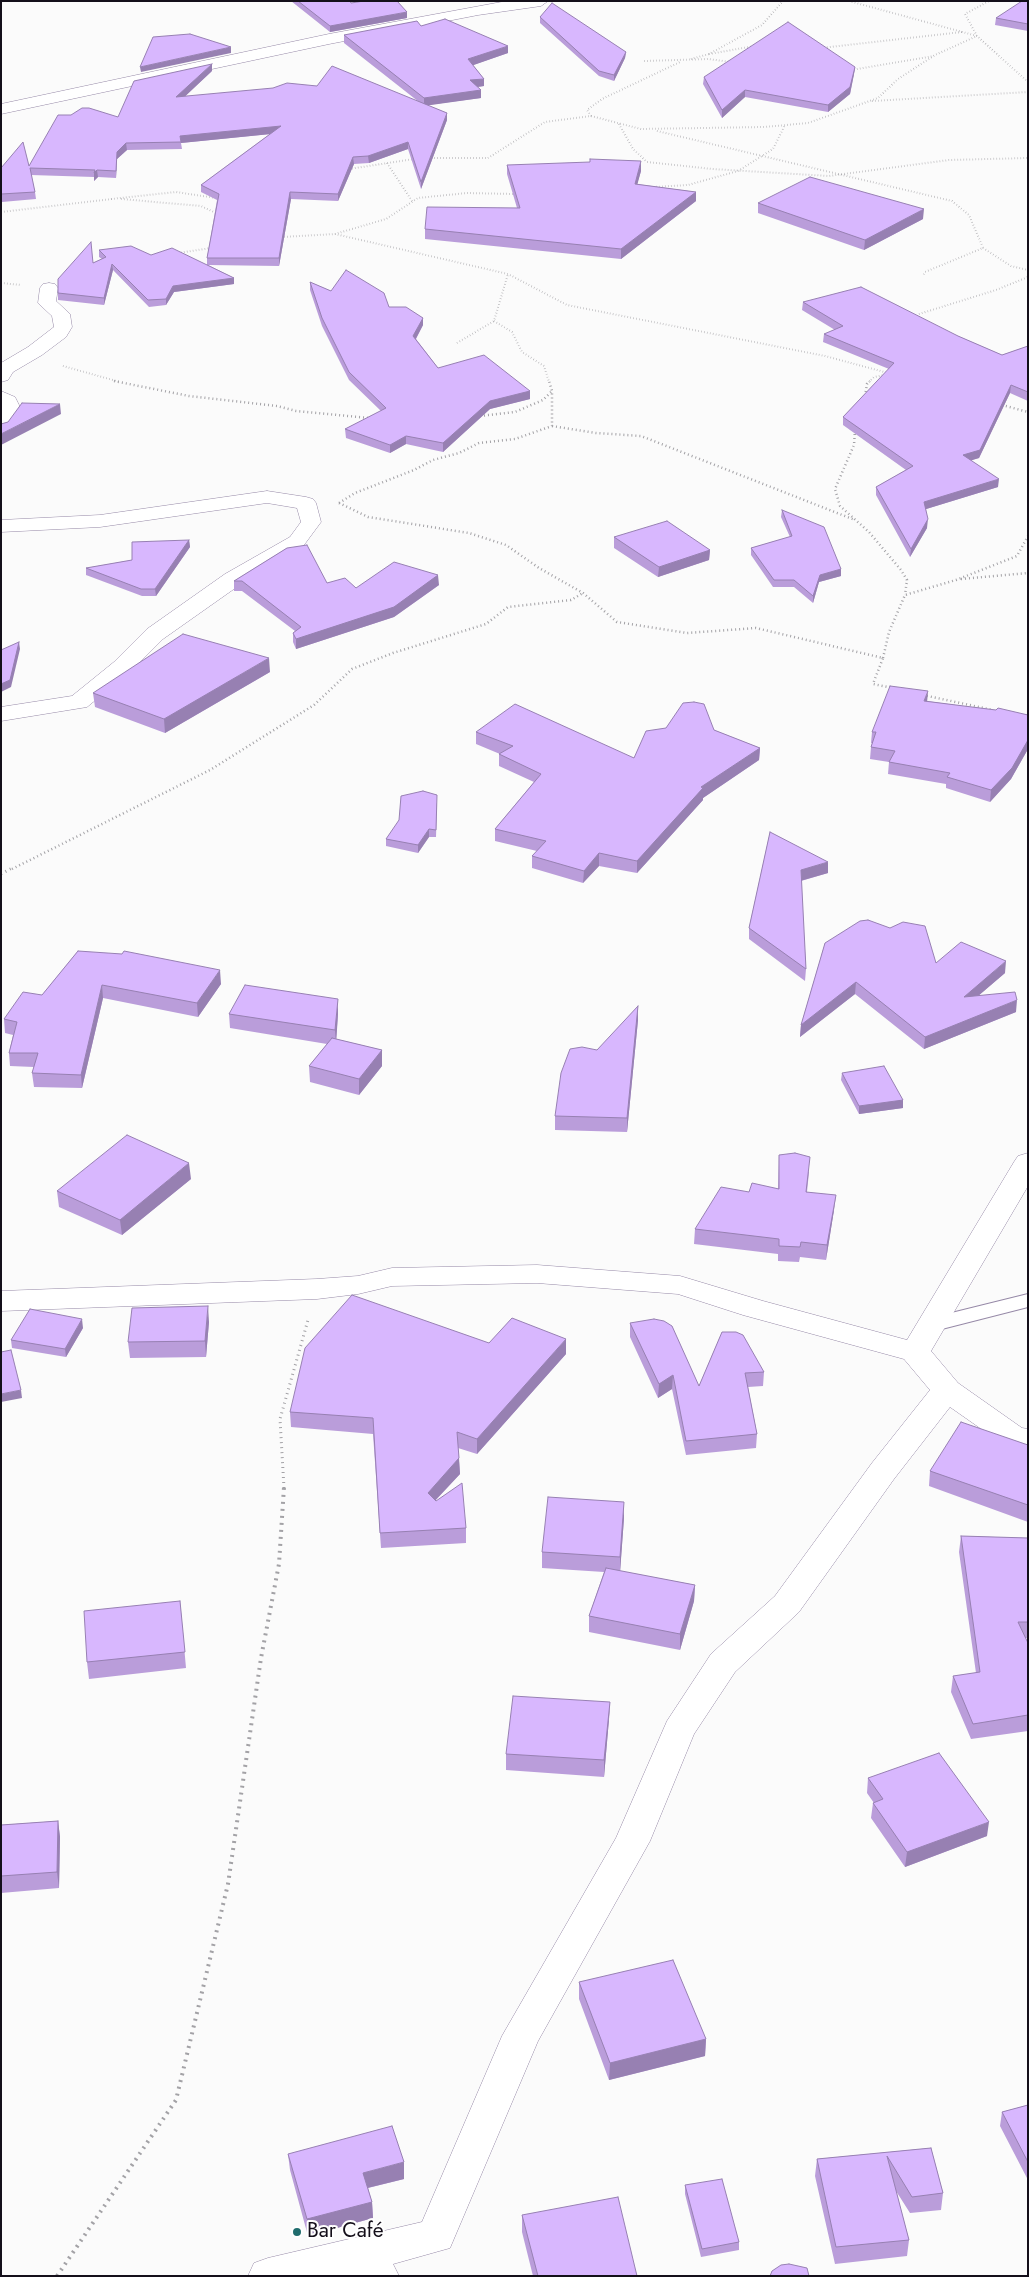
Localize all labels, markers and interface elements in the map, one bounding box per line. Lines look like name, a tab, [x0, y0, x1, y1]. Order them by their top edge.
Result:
place label: Bar Café	[307, 2219, 384, 2245]
marker: Bar Café	[291, 2226, 303, 2238]

